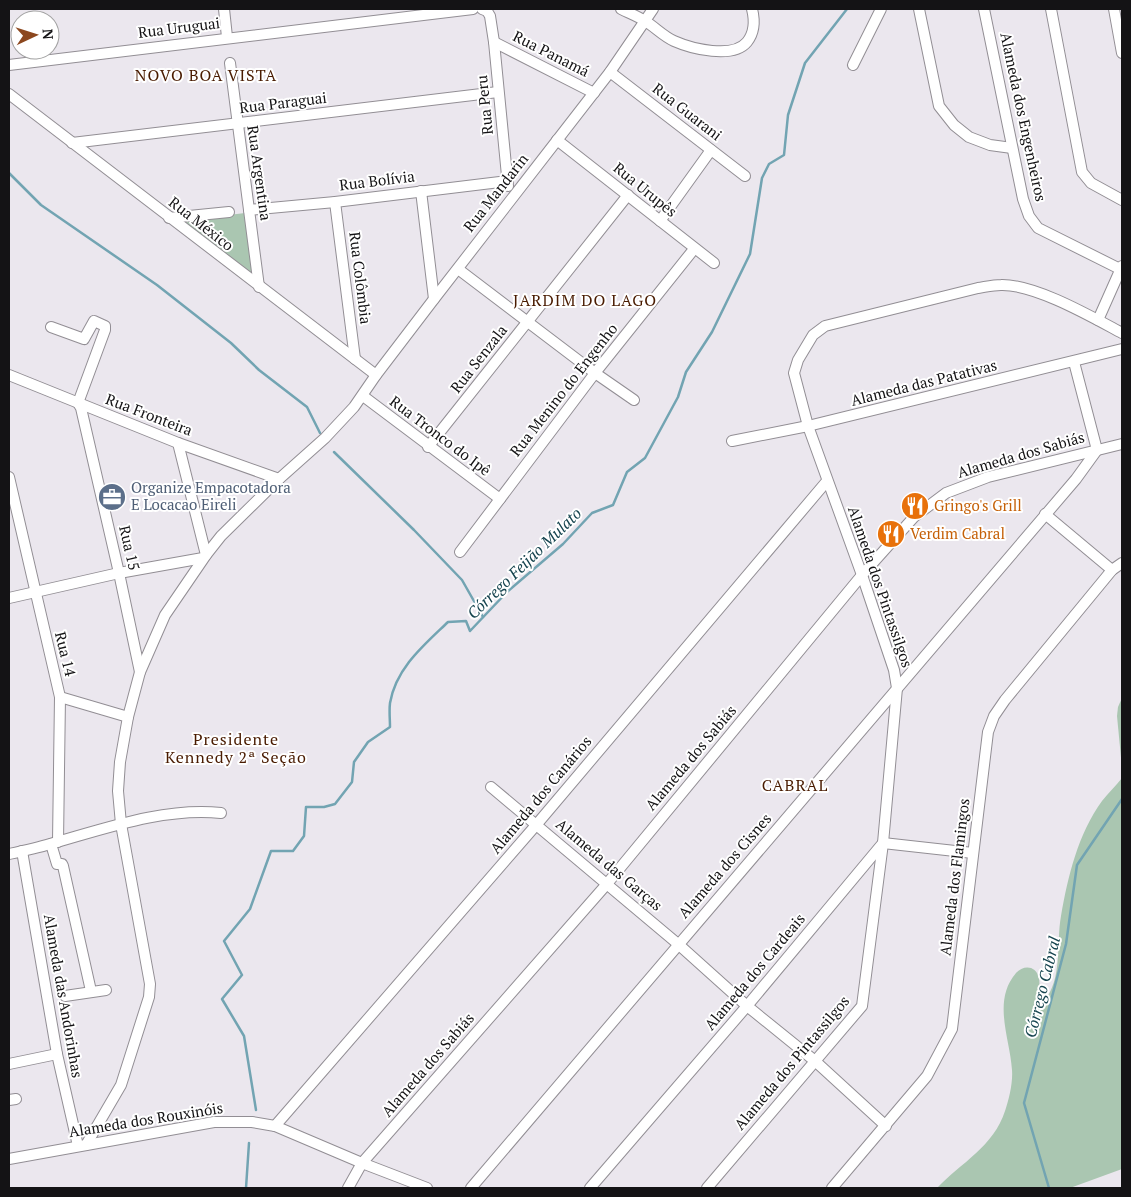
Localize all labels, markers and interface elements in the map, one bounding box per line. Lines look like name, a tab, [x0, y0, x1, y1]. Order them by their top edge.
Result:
north arrow	[10, 10, 60, 60]
street label: Rua Uruguai	[137, 12, 221, 42]
street label: Rua Panamá	[510, 25, 593, 81]
text: N	[39, 28, 58, 40]
street label: Alameda dos Engenheiros	[996, 30, 1052, 203]
district label: NOVO BOA VISTA	[135, 64, 277, 86]
street label: Rua Peru	[471, 74, 497, 136]
street label: Rua Guarani	[649, 78, 726, 145]
street label: Rua Paraguai	[238, 87, 328, 117]
street label: Rua Argentina	[243, 124, 277, 222]
street label: Rua Mandarin	[458, 149, 532, 236]
street label: Rua Urupês	[610, 157, 682, 221]
street label: Rua Bolívia	[338, 165, 416, 195]
street label: Rua México	[165, 192, 238, 255]
street label: Rua Colômbia	[345, 230, 377, 326]
district label: JARDIM DO LAGO	[513, 289, 657, 311]
street label: Rua Menino do Engenho	[505, 319, 621, 460]
street label: Rua Senzala	[445, 320, 511, 396]
street label: Alameda das Patativas	[849, 354, 999, 410]
street label: Rua Fronteira	[103, 388, 196, 440]
street label: Rua Tronco do Ipê	[386, 391, 495, 480]
street label: Alameda dos Sabiás	[955, 426, 1087, 482]
place label: Organize Empacotadora E Locacao Eireli	[131, 477, 291, 514]
office icon: Organize Empacotadora E Locacao Eireli	[97, 482, 127, 512]
restaurant icon: Gringo's Grill	[900, 491, 930, 521]
place label: Gringo's Grill	[934, 495, 1022, 515]
water label: Córrego Feijão Mulato	[462, 502, 586, 624]
street label: Alameda dos Pintassilgos	[844, 503, 918, 670]
restaurant icon: Verdim Cabral	[876, 519, 906, 549]
street label: Rua 15	[115, 523, 145, 572]
place label: Verdim Cabral	[910, 523, 1005, 543]
street label: Rua 14	[51, 629, 81, 678]
street label: Alameda dos Sabiás	[640, 701, 740, 814]
district label: Presidente Kennedy 2ª Seção	[165, 728, 307, 768]
street label: Alameda dos Canários	[485, 731, 595, 857]
district label: CABRAL	[762, 774, 828, 796]
street label: Alameda dos Flamingos	[934, 797, 974, 957]
street label: Alameda dos Cisnes	[673, 809, 775, 922]
street label: Alameda das Garças	[552, 814, 667, 915]
street label: Alameda dos Cardeais	[699, 909, 809, 1034]
street label: Alameda das Andorinhas	[40, 912, 88, 1079]
water label: Córrego Cabral	[1019, 934, 1065, 1040]
street label: Alameda dos Pintassilgos	[729, 991, 853, 1134]
street label: Alameda dos Sabiás	[377, 1008, 478, 1121]
street label: Alameda dos Rouxinóis	[67, 1097, 224, 1141]

